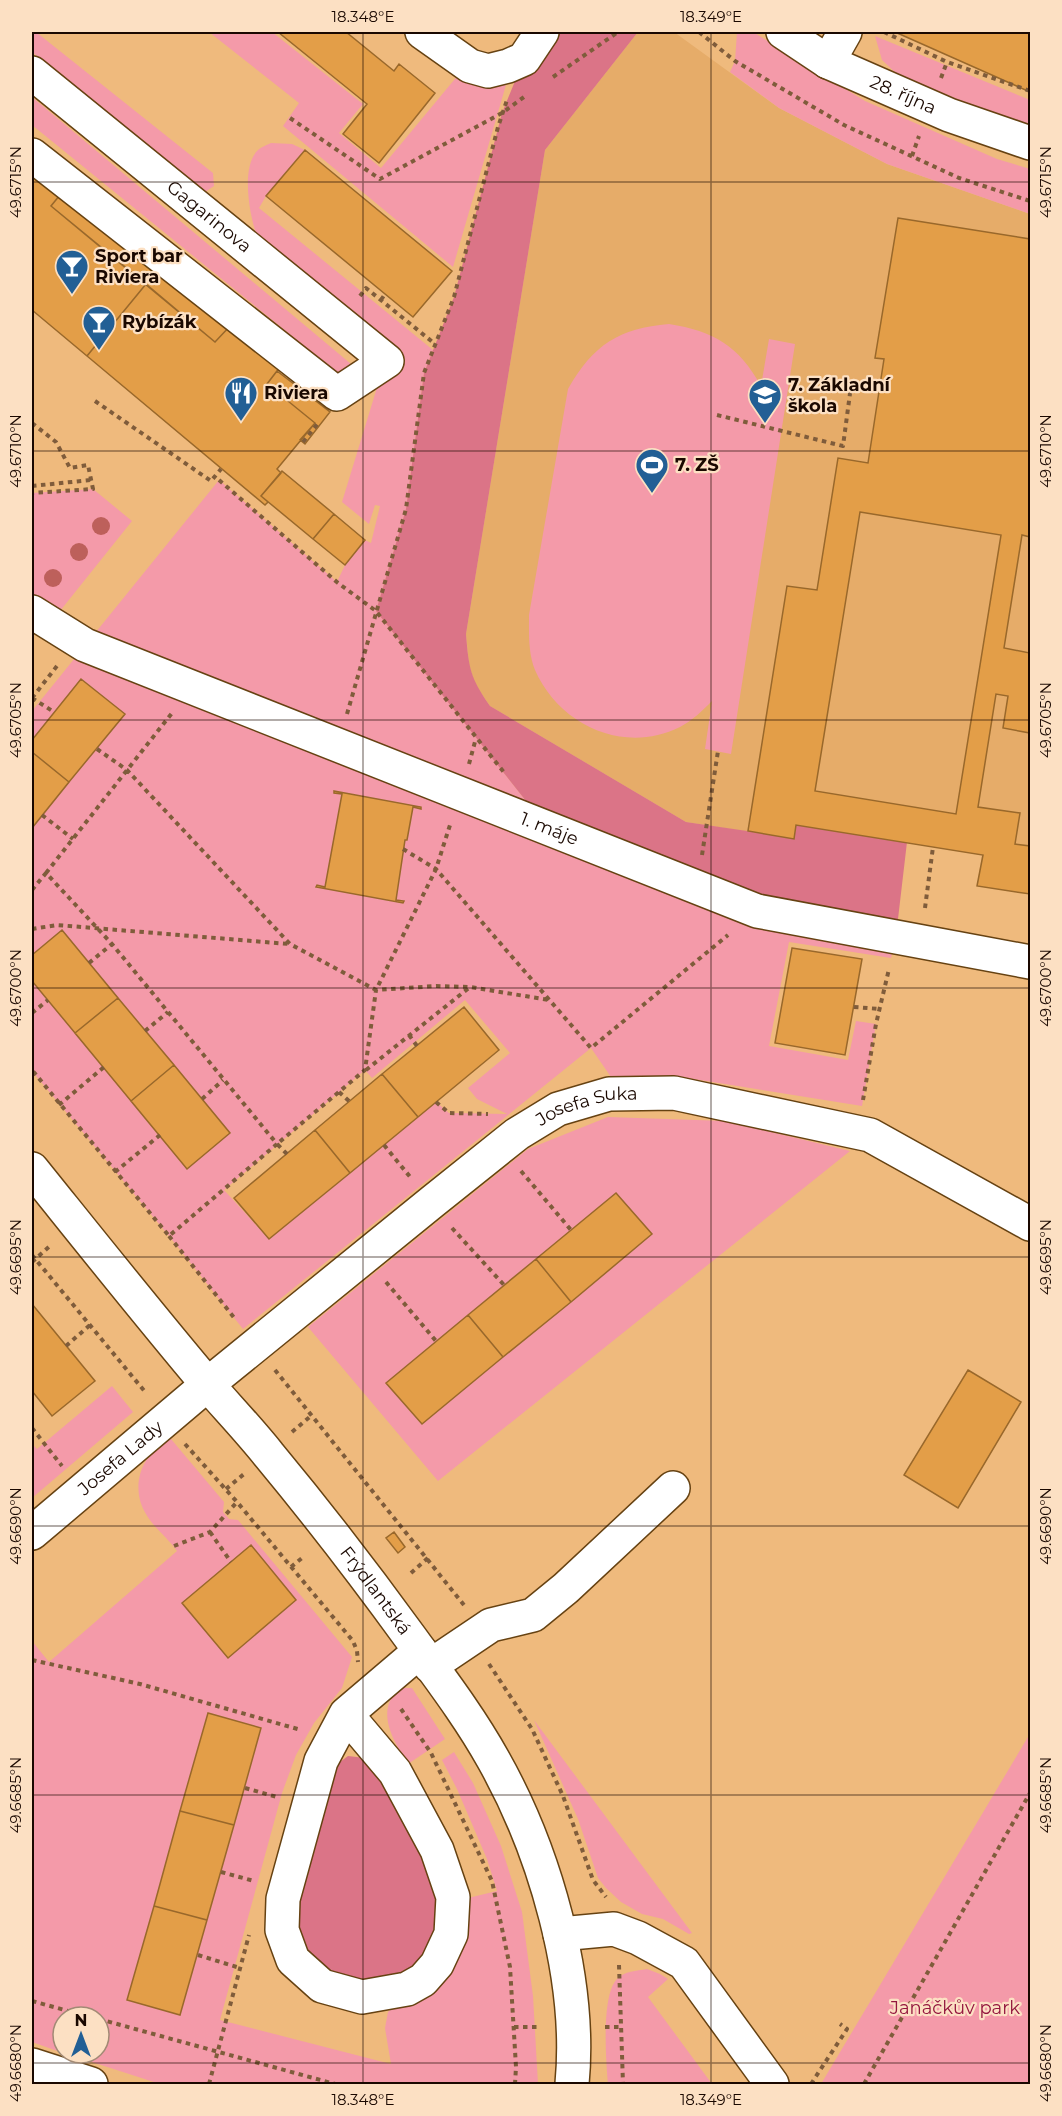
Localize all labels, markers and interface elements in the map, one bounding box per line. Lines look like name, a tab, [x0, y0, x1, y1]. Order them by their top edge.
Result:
text: 18.348°E	[332, 7, 394, 26]
text: 18.349°E	[680, 7, 742, 26]
street label: 28. října	[867, 71, 940, 119]
text: 49.6715°N	[6, 146, 25, 218]
text: 49.6715°N	[1036, 146, 1055, 218]
street label: Gagarinova	[162, 176, 256, 258]
place label: Sport bar Riviera	[95, 245, 183, 288]
bar icon: Sport bar Riviera	[54, 248, 90, 295]
bar icon: Rybízák	[81, 304, 117, 351]
place label: Rybízák	[122, 311, 197, 333]
place label: 7. Základní škola	[788, 374, 892, 417]
restaurant icon: Riviera	[223, 375, 259, 422]
school or university icon: 7. Základní škola	[747, 377, 783, 424]
place label: Riviera	[264, 382, 328, 404]
text: 49.6710°N	[6, 414, 25, 488]
text: 49.6710°N	[1036, 414, 1055, 488]
sports icon: 7. ZŠ	[634, 447, 670, 494]
place label: 7. ZŠ	[675, 454, 719, 476]
text: 49.6705°N	[6, 682, 25, 758]
text: 49.6705°N	[1036, 682, 1055, 758]
street label: 1. máje	[517, 807, 582, 850]
text: 49.6700°N	[6, 949, 25, 1027]
text: 49.6700°N	[1036, 949, 1055, 1027]
street label: Josefa Suka	[531, 1083, 638, 1131]
text: 49.6695°N	[6, 1219, 25, 1295]
text: 49.6695°N	[1036, 1219, 1055, 1295]
street label: Josefa Lady	[73, 1416, 168, 1501]
text: 49.6690°N	[6, 1487, 25, 1565]
text: 49.6690°N	[1036, 1487, 1055, 1565]
street label: Frýdlantská	[335, 1542, 416, 1639]
text: 49.6685°N	[6, 1757, 25, 1833]
text: 49.6685°N	[1036, 1757, 1055, 1833]
park label: Janáčkův park	[889, 1997, 1020, 2019]
north arrow	[51, 2005, 111, 2065]
text: N	[75, 2011, 87, 2030]
text: 49.6680°N	[6, 2024, 25, 2102]
text: 49.6680°N	[1036, 2024, 1055, 2102]
text: 18.348°E	[332, 2090, 394, 2109]
text: 18.349°E	[680, 2090, 742, 2109]

